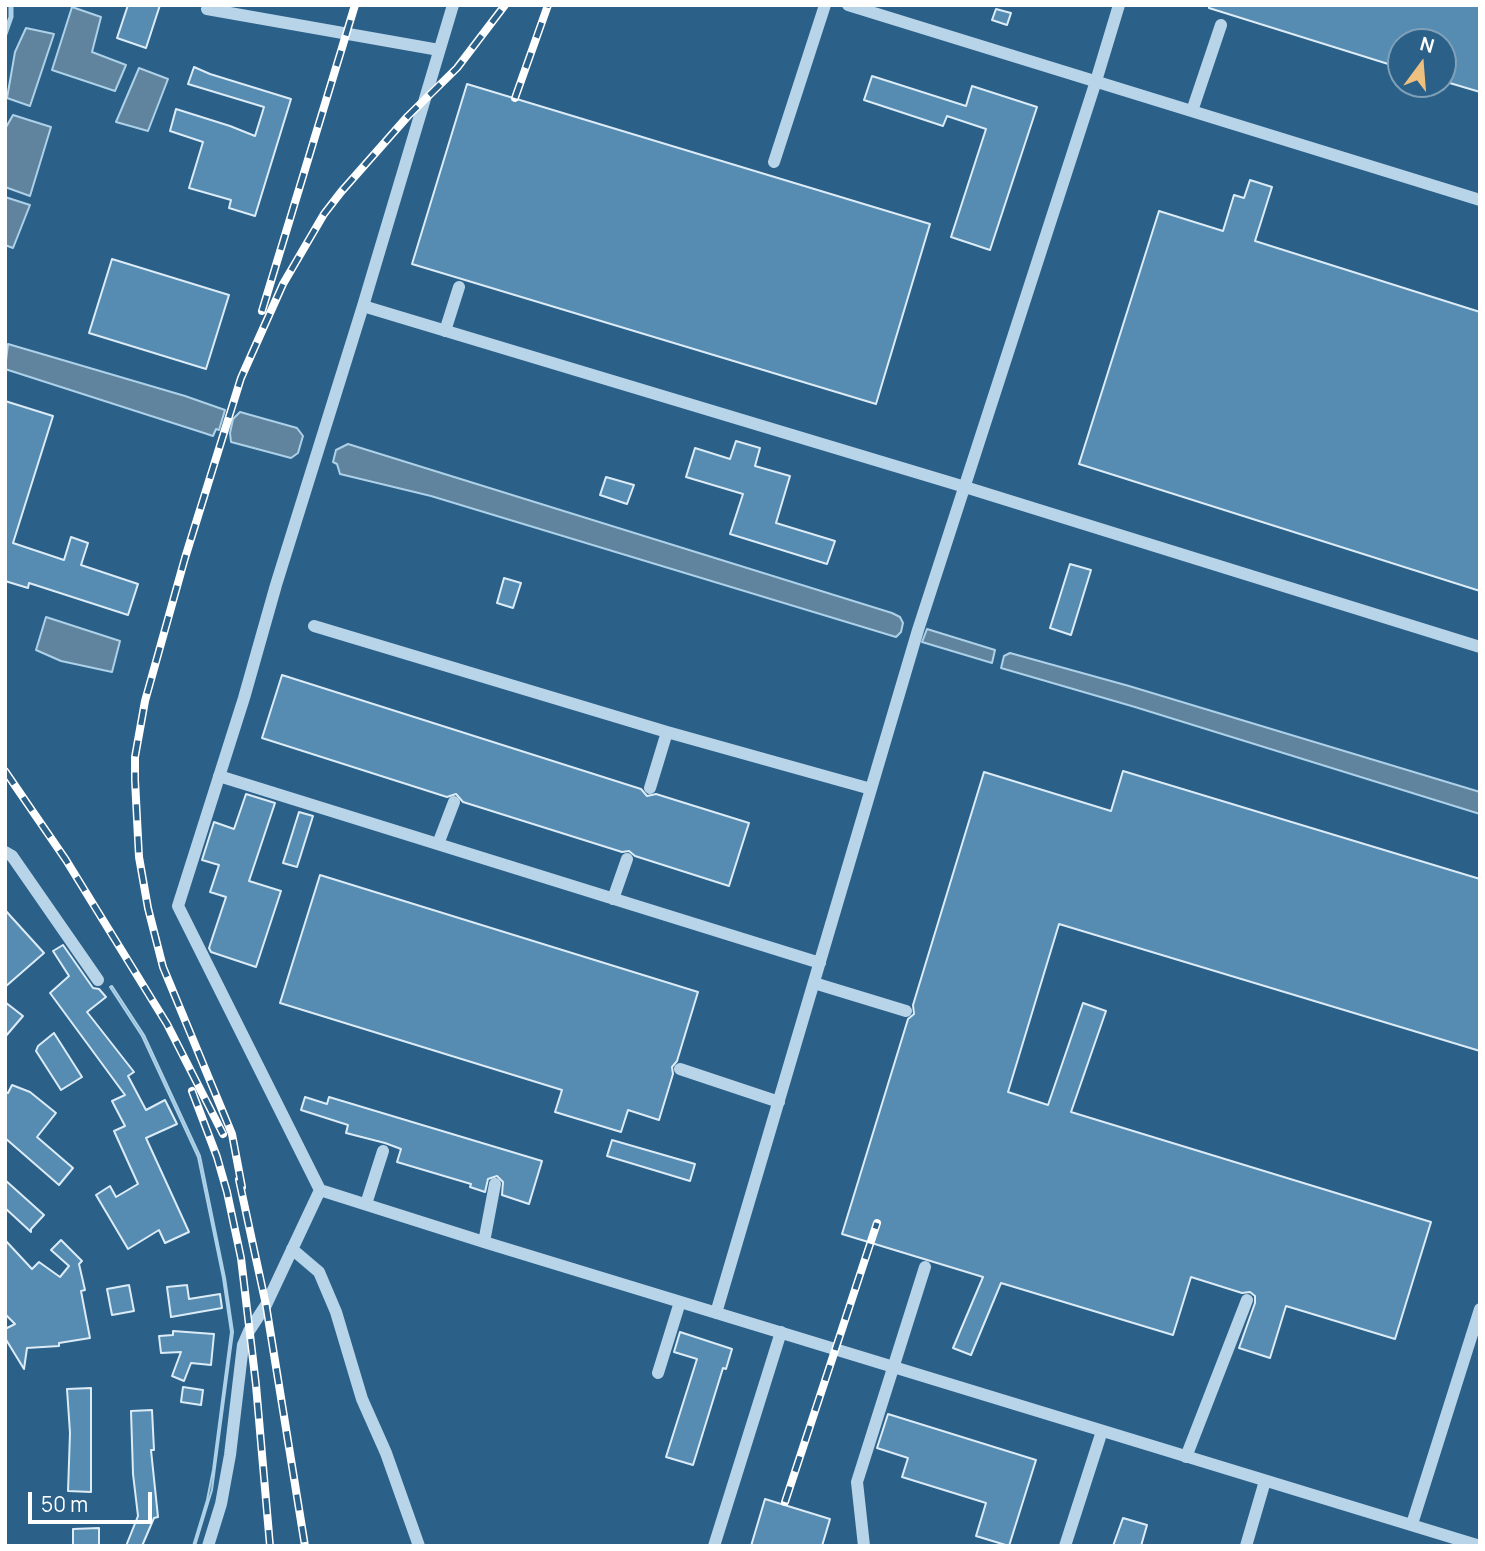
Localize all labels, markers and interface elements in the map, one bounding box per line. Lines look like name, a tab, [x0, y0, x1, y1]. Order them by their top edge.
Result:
north arrow	[1387, 28, 1457, 98]
text: N	[1417, 30, 1437, 59]
scale bar	[32, 1478, 156, 1522]
text: 50 m	[41, 1490, 88, 1518]

